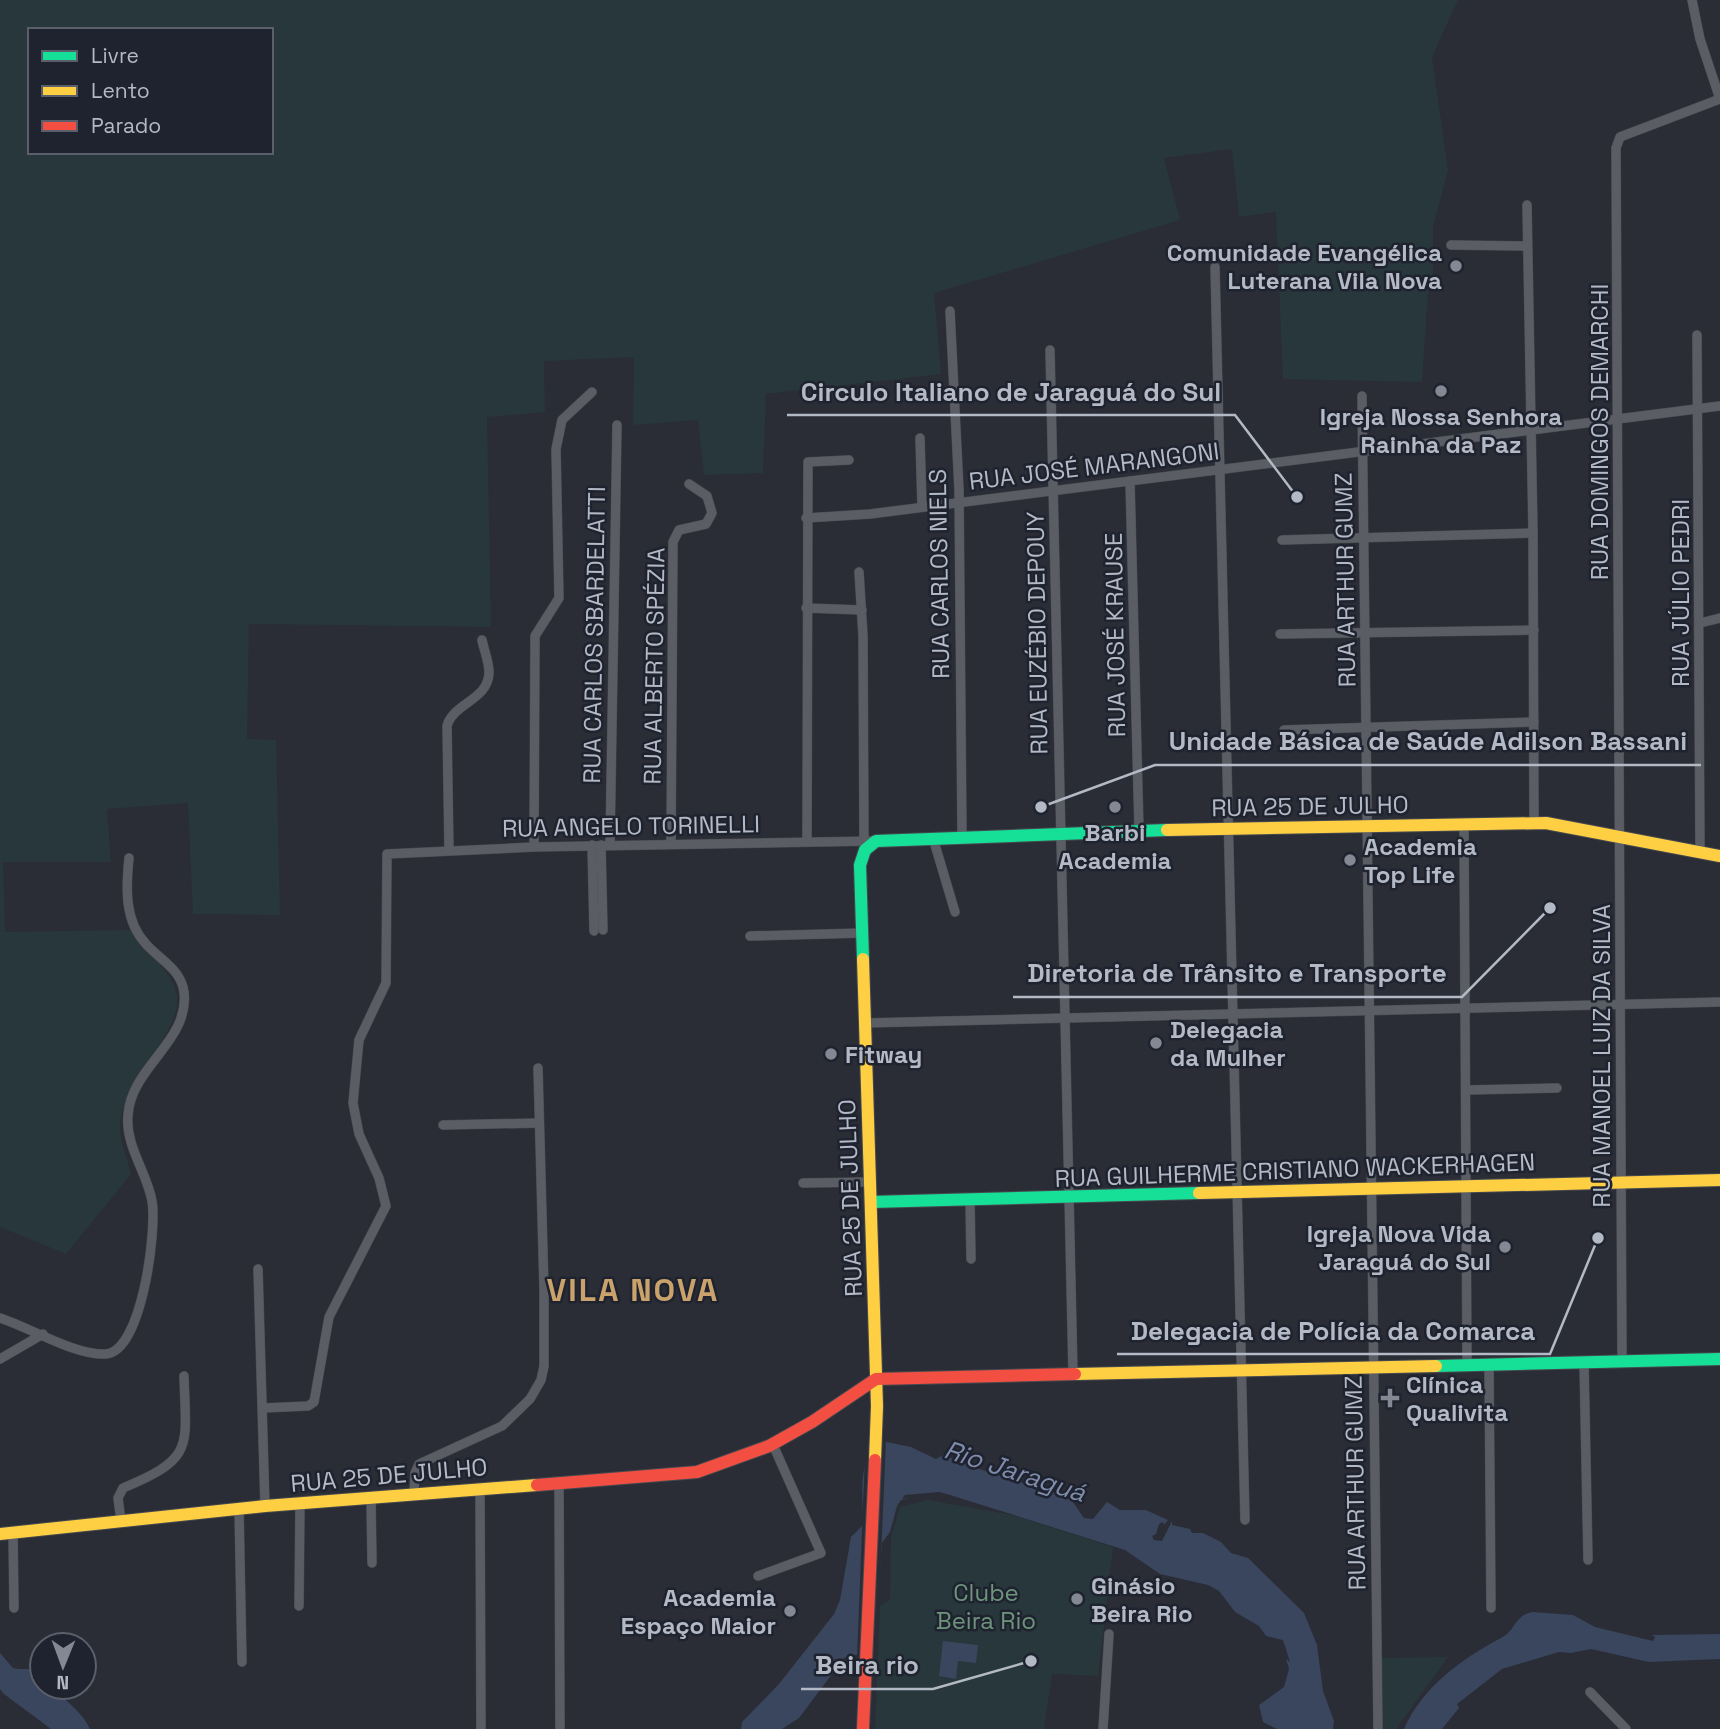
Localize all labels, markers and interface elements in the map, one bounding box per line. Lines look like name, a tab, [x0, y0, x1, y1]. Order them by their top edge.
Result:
legend	[28, 28, 273, 154]
text: Livre	[91, 42, 139, 69]
text: Lento	[91, 77, 150, 104]
text: Parado	[91, 112, 161, 139]
place label: Comunidade Evangélica Luterana Vila Nova	[1167, 237, 1442, 296]
marker: Comunidade Evangélica Luterana Vila Nova	[1448, 258, 1464, 274]
street label: RUA DOMINGOS DEMARCHI	[1584, 284, 1615, 580]
callout: Circulo Italiano de Jaraguá do Sul	[787, 368, 1235, 415]
text: Circulo Italiano de Jaraguá do Sul	[801, 375, 1221, 409]
marker: Igreja Nossa Senhora Rainha da Paz	[1433, 383, 1449, 399]
place label: Igreja Nossa Senhora Rainha da Paz	[1320, 401, 1562, 460]
street label: RUA JOSÉ MARANGONI	[967, 435, 1221, 497]
street label: RUA CARLOS NIELS	[922, 469, 956, 679]
street label: RUA ARTHUR GUMZ	[1328, 472, 1362, 688]
street label: RUA CARLOS SBARDELATTI	[576, 486, 612, 784]
street label: RUA JÚLIO PEDRI	[1665, 499, 1696, 687]
street label: RUA EUZÉBIO DEPOUY	[1019, 511, 1055, 755]
street label: RUA JOSÉ KRAUSE	[1098, 532, 1132, 738]
street label: RUA ALBERTO SPÉZIA	[636, 547, 672, 785]
callout: Unidade Básica de Saúde Adilson Bassani	[1155, 718, 1701, 765]
text: Unidade Básica de Saúde Adilson Bassani	[1169, 724, 1687, 758]
street label: RUA 25 DE JULHO	[1211, 789, 1409, 823]
marker: Barbi Academia	[1107, 799, 1123, 815]
street label: RUA ANGELO TORINELLI	[502, 808, 760, 844]
place label: Barbi Academia	[1059, 817, 1172, 876]
place label: Academia Top Life	[1364, 831, 1477, 890]
marker: Academia Top Life	[1342, 852, 1358, 868]
street label: RUA MANOEL LUIZ DA SILVA	[1586, 904, 1617, 1208]
callout: Diretoria de Trânsito e Transporte	[1013, 950, 1462, 997]
text: Diretoria de Trânsito e Transporte	[1027, 956, 1447, 990]
place label: Delegacia da Mulher	[1170, 1014, 1286, 1073]
marker: Delegacia da Mulher	[1148, 1035, 1164, 1051]
place label: Fitway	[845, 1039, 922, 1070]
marker: Fitway	[823, 1046, 839, 1062]
street label: RUA 25 DE JULHO	[831, 1099, 869, 1297]
street label: RUA GUILHERME CRISTIANO WACKERHAGEN	[1054, 1146, 1536, 1194]
place label: Igreja Nova Vida Jaraguá do Sul	[1307, 1218, 1491, 1277]
marker: Igreja Nova Vida Jaraguá do Sul	[1497, 1239, 1513, 1255]
district label: VILA NOVA	[547, 1270, 719, 1310]
callout: Delegacia de Polícia da Comarca	[1117, 1307, 1550, 1354]
text: Delegacia de Polícia da Comarca	[1131, 1314, 1535, 1348]
place label: Clínica Qualivita	[1406, 1369, 1508, 1428]
street label: RUA ARTHUR GUMZ	[1338, 1375, 1372, 1591]
marker: Clínica Qualivita	[1380, 1388, 1400, 1408]
water label: Rio Jaraguá	[940, 1432, 1091, 1510]
street label: RUA 25 DE JULHO	[289, 1451, 489, 1499]
place label: Ginásio Beira Rio	[1091, 1570, 1193, 1629]
park label: Clube Beira Rio	[936, 1577, 1036, 1636]
place label: Academia Espaço Maior	[621, 1582, 776, 1641]
marker: Ginásio Beira Rio	[1069, 1591, 1085, 1607]
marker: Academia Espaço Maior	[782, 1603, 798, 1619]
north arrow	[28, 1631, 98, 1701]
callout: Beira rio	[801, 1642, 933, 1689]
text: Beira rio	[815, 1648, 919, 1682]
text: N	[56, 1670, 69, 1695]

